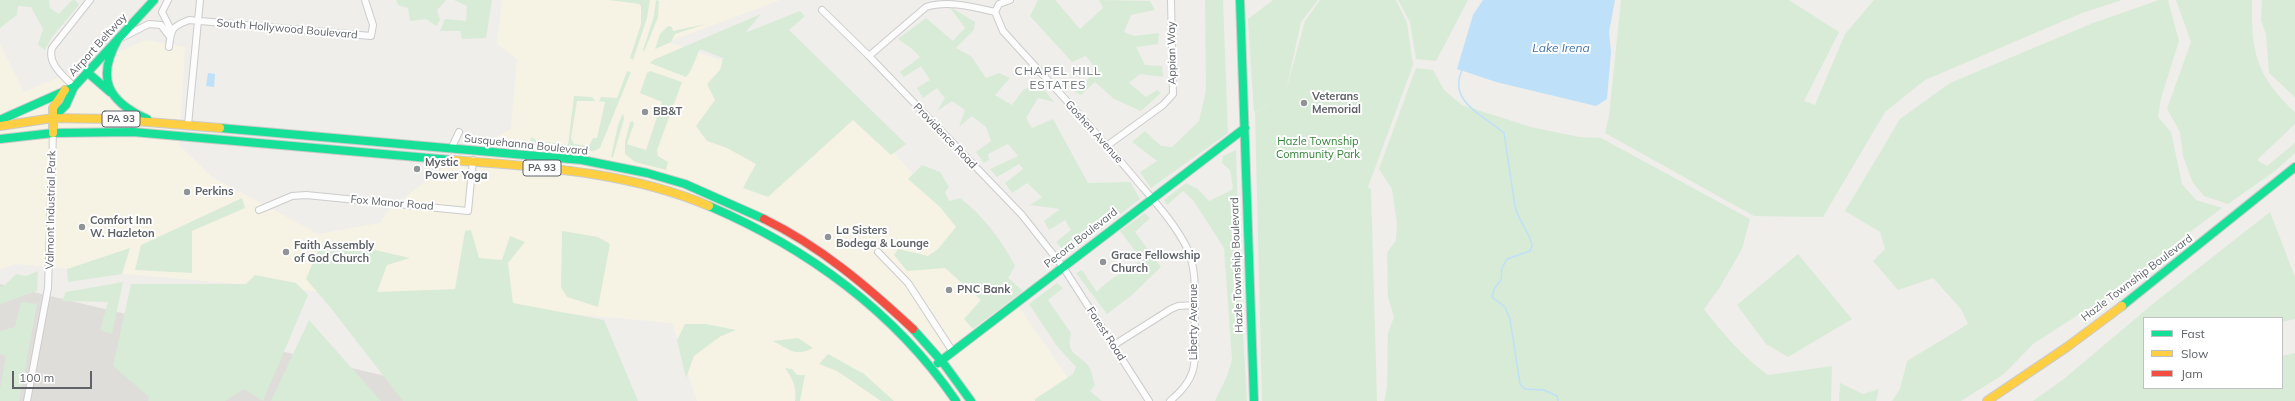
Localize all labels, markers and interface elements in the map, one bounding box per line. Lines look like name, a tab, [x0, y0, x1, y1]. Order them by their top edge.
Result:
street label: Airport Beltway	[66, 11, 130, 79]
street label: South Hollywood Boulevard	[216, 16, 358, 42]
street label: Appian Way	[1165, 21, 1179, 85]
water label: Lake Irena	[1532, 41, 1590, 55]
district label: CHAPEL HILL ESTATES	[1014, 64, 1102, 92]
place label: Veterans Memorial	[1312, 90, 1361, 116]
street label: Goshen Avenue	[1062, 98, 1126, 166]
marker: Veterans Memorial	[1299, 98, 1309, 108]
street label: Providence Road	[910, 101, 980, 171]
place label: BB&T	[653, 105, 682, 119]
marker: BB&T	[640, 107, 650, 117]
road number: PA 93	[102, 111, 140, 127]
street label: Susquehanna Boulevard	[463, 132, 589, 158]
park label: Hazle Township Community Park	[1276, 135, 1360, 161]
street label: Valmont Industrial Park	[43, 151, 59, 269]
place label: Mystic Power Yoga	[425, 156, 488, 182]
road number: PA 93	[523, 160, 561, 176]
marker: Mystic Power Yoga	[412, 164, 422, 174]
place label: Perkins	[195, 185, 233, 199]
marker: Perkins	[182, 187, 192, 197]
street label: Fox Manor Road	[350, 193, 434, 213]
street label: Hazle Township Boulevard	[1228, 197, 1246, 333]
street label: Pecora Boulevard	[1042, 205, 1120, 271]
place label: Comfort Inn W. Hazleton	[90, 214, 155, 240]
marker: Comfort Inn W. Hazleton	[77, 222, 87, 232]
place label: La Sisters Bodega & Lounge	[836, 224, 929, 250]
marker: La Sisters Bodega & Lounge	[823, 232, 833, 242]
street label: Hazle Township Boulevard	[2079, 232, 2195, 324]
place label: Faith Assembly of God Church	[294, 239, 374, 265]
marker: Faith Assembly of God Church	[281, 247, 291, 257]
place label: Grace Fellowship Church	[1111, 249, 1200, 275]
marker: Grace Fellowship Church	[1098, 257, 1108, 267]
place label: PNC Bank	[957, 283, 1010, 297]
street label: Liberty Avenue	[1187, 284, 1201, 360]
marker: PNC Bank	[944, 285, 954, 295]
street label: Forest Road	[1084, 305, 1128, 363]
legend	[2143, 317, 2283, 389]
text: Fast	[2181, 326, 2205, 341]
text: Slow	[2181, 346, 2209, 361]
scale bar	[14, 363, 94, 389]
text: Jam	[2181, 366, 2203, 381]
text: 100 m	[19, 370, 54, 385]

